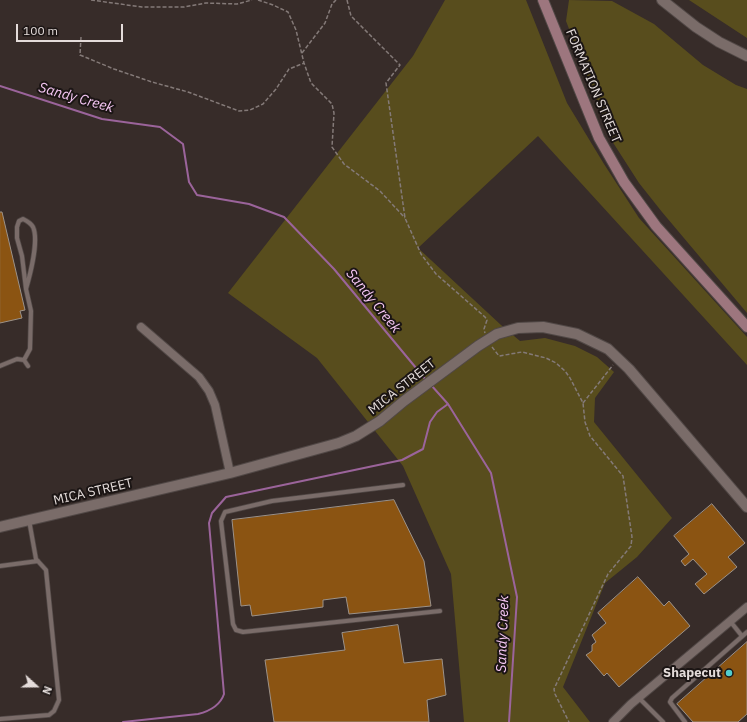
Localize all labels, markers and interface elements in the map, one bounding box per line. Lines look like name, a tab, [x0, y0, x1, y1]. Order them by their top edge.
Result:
scale bar	[18, 16, 125, 42]
text: 100 m	[23, 23, 58, 38]
street label: FORMATION STREET	[562, 27, 624, 145]
water label: Sandy Creek	[37, 79, 115, 117]
water label: Sandy Creek	[342, 266, 404, 336]
street label: MICA STREET	[365, 356, 439, 418]
street label: MICA STREET	[52, 475, 134, 509]
water label: Sandy Creek	[493, 595, 513, 673]
place label: Shapecut	[663, 665, 721, 681]
north arrow	[16, 666, 56, 706]
marker: Shapecut	[724, 668, 734, 678]
text: N	[39, 684, 55, 697]

